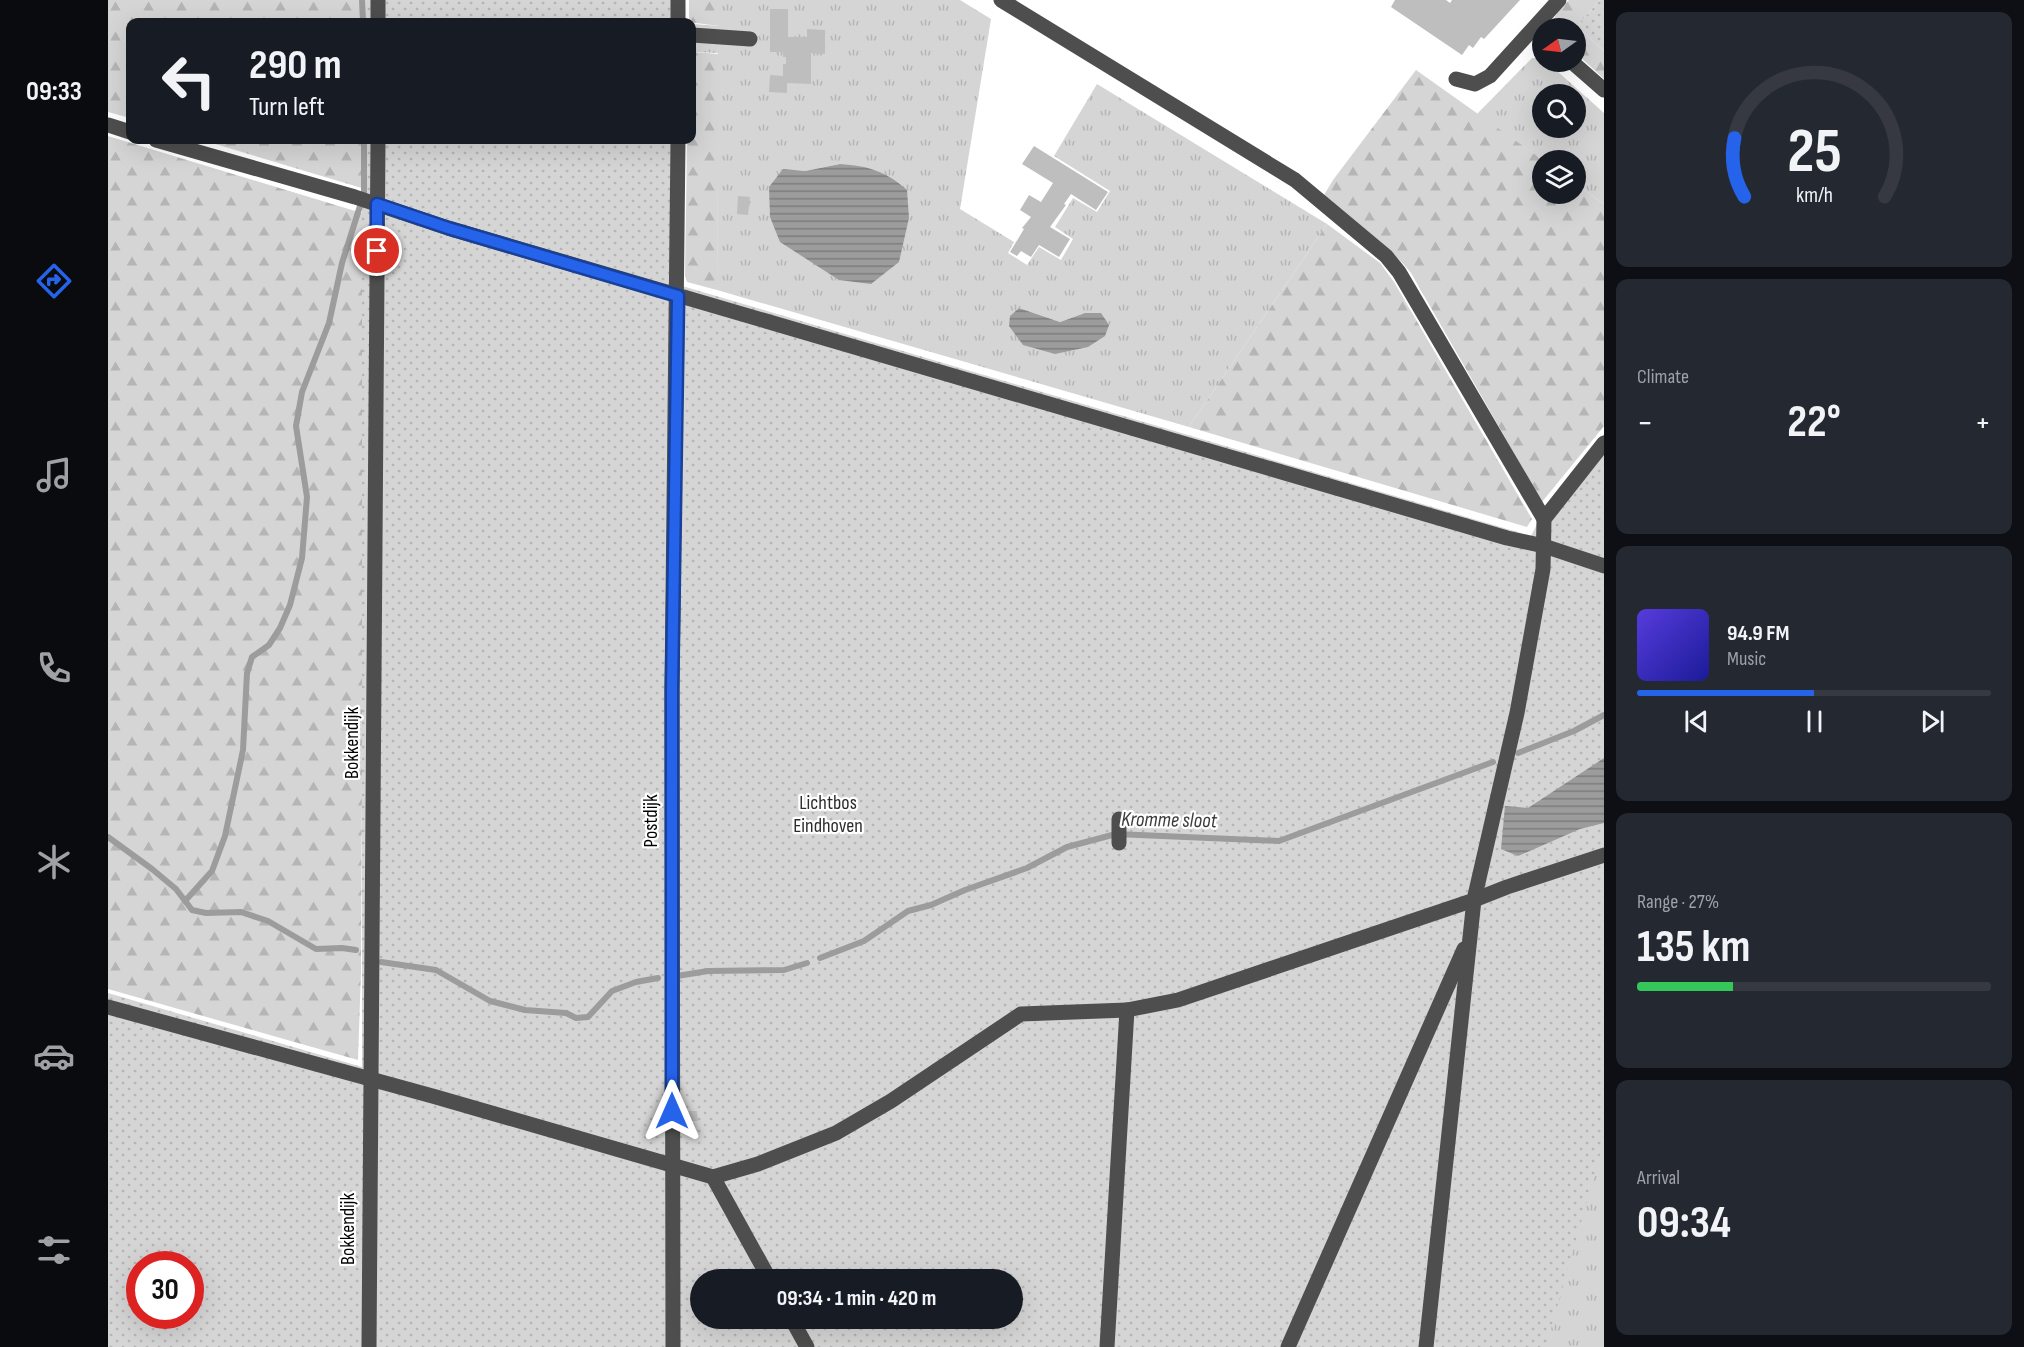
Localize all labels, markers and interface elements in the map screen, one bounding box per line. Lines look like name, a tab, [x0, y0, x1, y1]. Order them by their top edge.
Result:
north arrow	[1532, 18, 1586, 72]
map controls	[1532, 18, 1586, 204]
text: 290 m	[249, 40, 342, 91]
icon: left	[150, 42, 228, 120]
text: 09:33	[26, 76, 82, 108]
button: search	[1532, 84, 1586, 138]
text: Turn left	[249, 91, 325, 123]
text: 25	[1787, 115, 1841, 190]
button: layers	[1532, 150, 1586, 204]
text: km/h	[1795, 183, 1833, 208]
pin	[351, 225, 402, 276]
icon: arrive	[360, 234, 393, 267]
icon: directions	[33, 260, 75, 302]
text: Climate	[1637, 365, 1689, 389]
text: 22°	[1787, 395, 1841, 450]
text: −	[1637, 403, 1653, 443]
text: +	[1975, 403, 1991, 443]
icon: music	[33, 454, 75, 496]
text: 94.9 FM	[1727, 620, 1789, 647]
icon: phone	[33, 647, 75, 689]
text: Music	[1727, 647, 1766, 671]
icon: previous	[1680, 705, 1713, 738]
icon: pause	[1798, 705, 1831, 738]
icon: next	[1916, 705, 1949, 738]
street label: Bokkendijk	[340, 707, 364, 779]
park label: Lichtbos Eindhoven	[793, 791, 863, 838]
street label: Postdijk	[639, 794, 663, 848]
water label: Kromme sloot	[1121, 807, 1218, 833]
icon: climate	[33, 841, 75, 883]
text: Range · 27%	[1637, 890, 1719, 914]
text: 135 km	[1637, 920, 1750, 975]
icon: car	[33, 1035, 75, 1077]
position arrow	[640, 1079, 704, 1143]
text: Arrival	[1637, 1166, 1680, 1190]
street label: Bokkendijk	[336, 1193, 360, 1265]
text: 09:34	[1637, 1196, 1731, 1251]
icon: filters	[33, 1229, 75, 1271]
speed limit sign: 30	[126, 1251, 204, 1329]
text: 09:34 · 1 min · 420 m	[777, 1285, 936, 1312]

